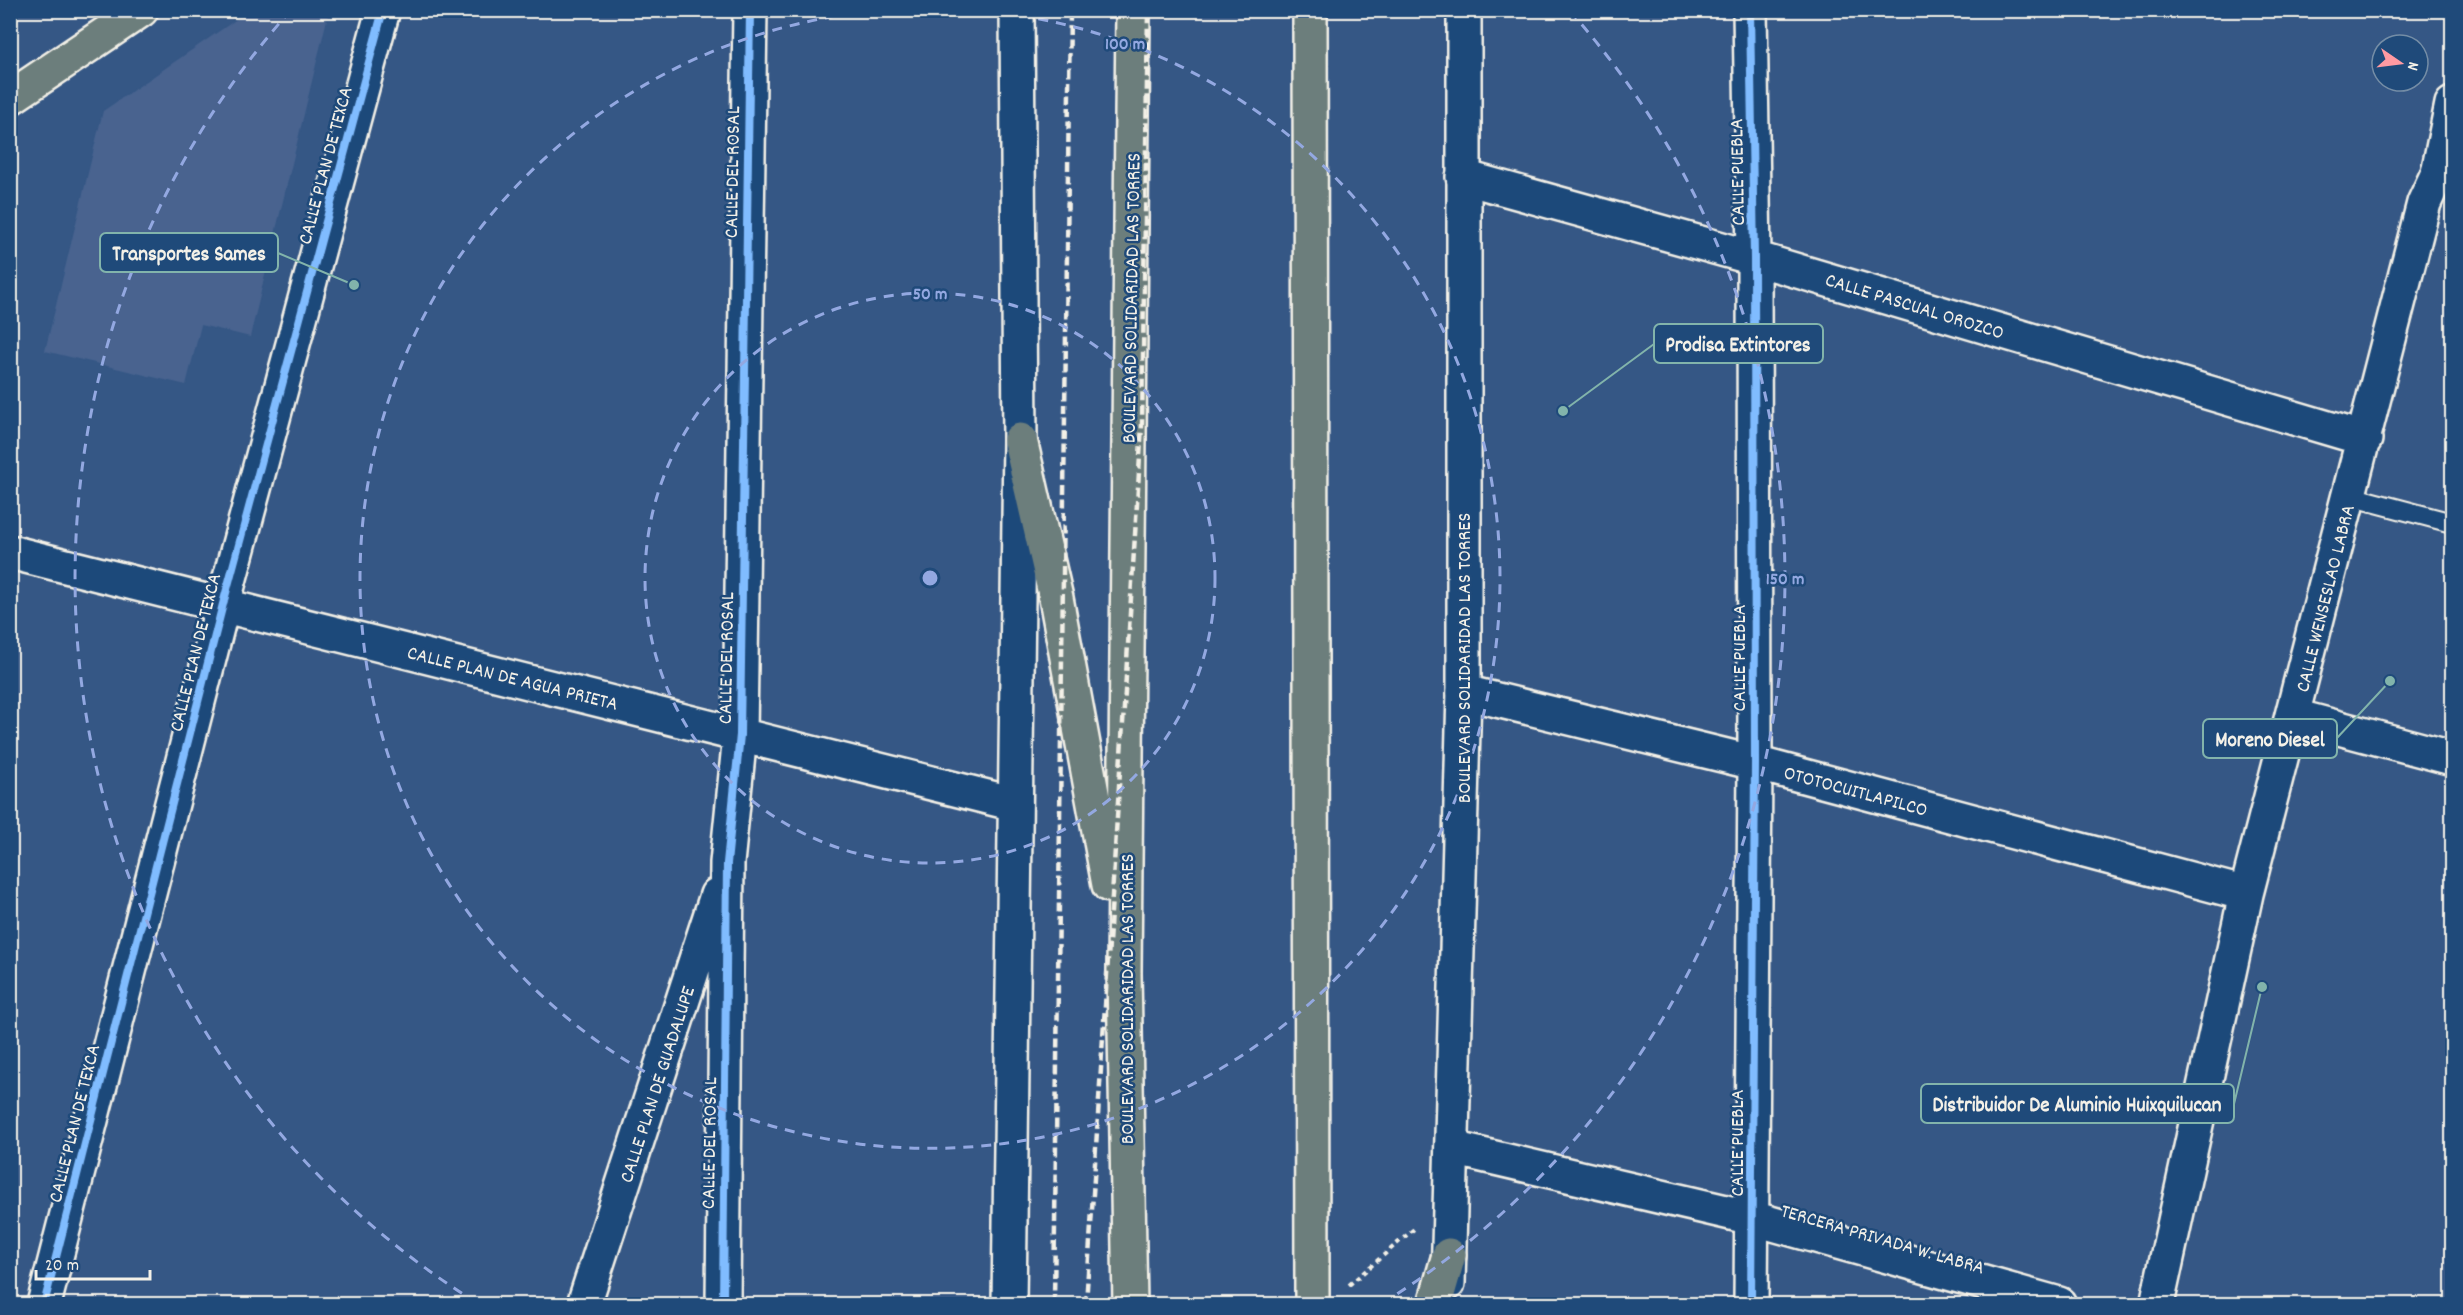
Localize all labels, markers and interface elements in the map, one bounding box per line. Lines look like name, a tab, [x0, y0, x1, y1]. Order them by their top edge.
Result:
text: 100 m	[1105, 33, 1145, 58]
north arrow	[2370, 33, 2430, 93]
text: N	[2400, 59, 2424, 73]
street label: CALLE PLAN DE TEXCA	[292, 84, 361, 248]
street label: CALLE DEL ROSAL	[719, 106, 749, 238]
street label: CALLE PUEBLA	[1724, 118, 1754, 226]
street label: BOULEVARD SOLIDARIDAD LAS TORRES	[1116, 153, 1150, 443]
callout: Transportes Sames	[100, 233, 278, 272]
text: Transportes Sames	[112, 241, 266, 271]
street label: CALLE PASCUAL OROZCO	[1821, 267, 2007, 348]
text: 50 m	[913, 283, 947, 308]
callout: Prodisa Extintores	[1654, 324, 1823, 363]
text: Prodisa Extintores	[1665, 332, 1811, 362]
street label: CALLE WENSESLAO LABRA	[2290, 502, 2364, 695]
street label: BOULEVARD SOLIDARIDAD LAS TORRES	[1452, 513, 1480, 803]
centre of rings	[920, 568, 940, 588]
text: 150 m	[1766, 568, 1804, 593]
street label: CALLE PLAN DE TEXCA	[164, 570, 230, 735]
street label: CALLE DEL ROSAL	[713, 592, 743, 724]
street label: CALLE PUEBLA	[1727, 604, 1755, 712]
street label: CALLE PLAN DE AGUA PRIETA	[404, 640, 621, 720]
callout: Moreno Diesel	[2203, 719, 2337, 758]
text: Moreno Diesel	[2215, 727, 2326, 757]
street label: OTOTOCUITLAPILCO	[1780, 760, 1930, 826]
street label: BOULEVARD SOLIDARIDAD LAS TORRES	[1115, 854, 1143, 1144]
street label: CALLE PLAN DE GUADALUPE	[614, 983, 704, 1187]
street label: CALLE PLAN DE TEXCA	[43, 1041, 109, 1206]
street label: CALLE DEL ROSAL	[696, 1077, 726, 1209]
callout: Distribuidor De Aluminio Huixquilucan	[1921, 1084, 2234, 1123]
street label: CALLE PUEBLA	[1725, 1089, 1753, 1197]
text: Distribuidor De Aluminio Huixquilucan	[1933, 1092, 2222, 1122]
street label: TERCERA PRIVADA W. LABRA	[1777, 1198, 1988, 1283]
scale bar	[36, 1243, 150, 1281]
text: 20 m	[45, 1254, 79, 1279]

